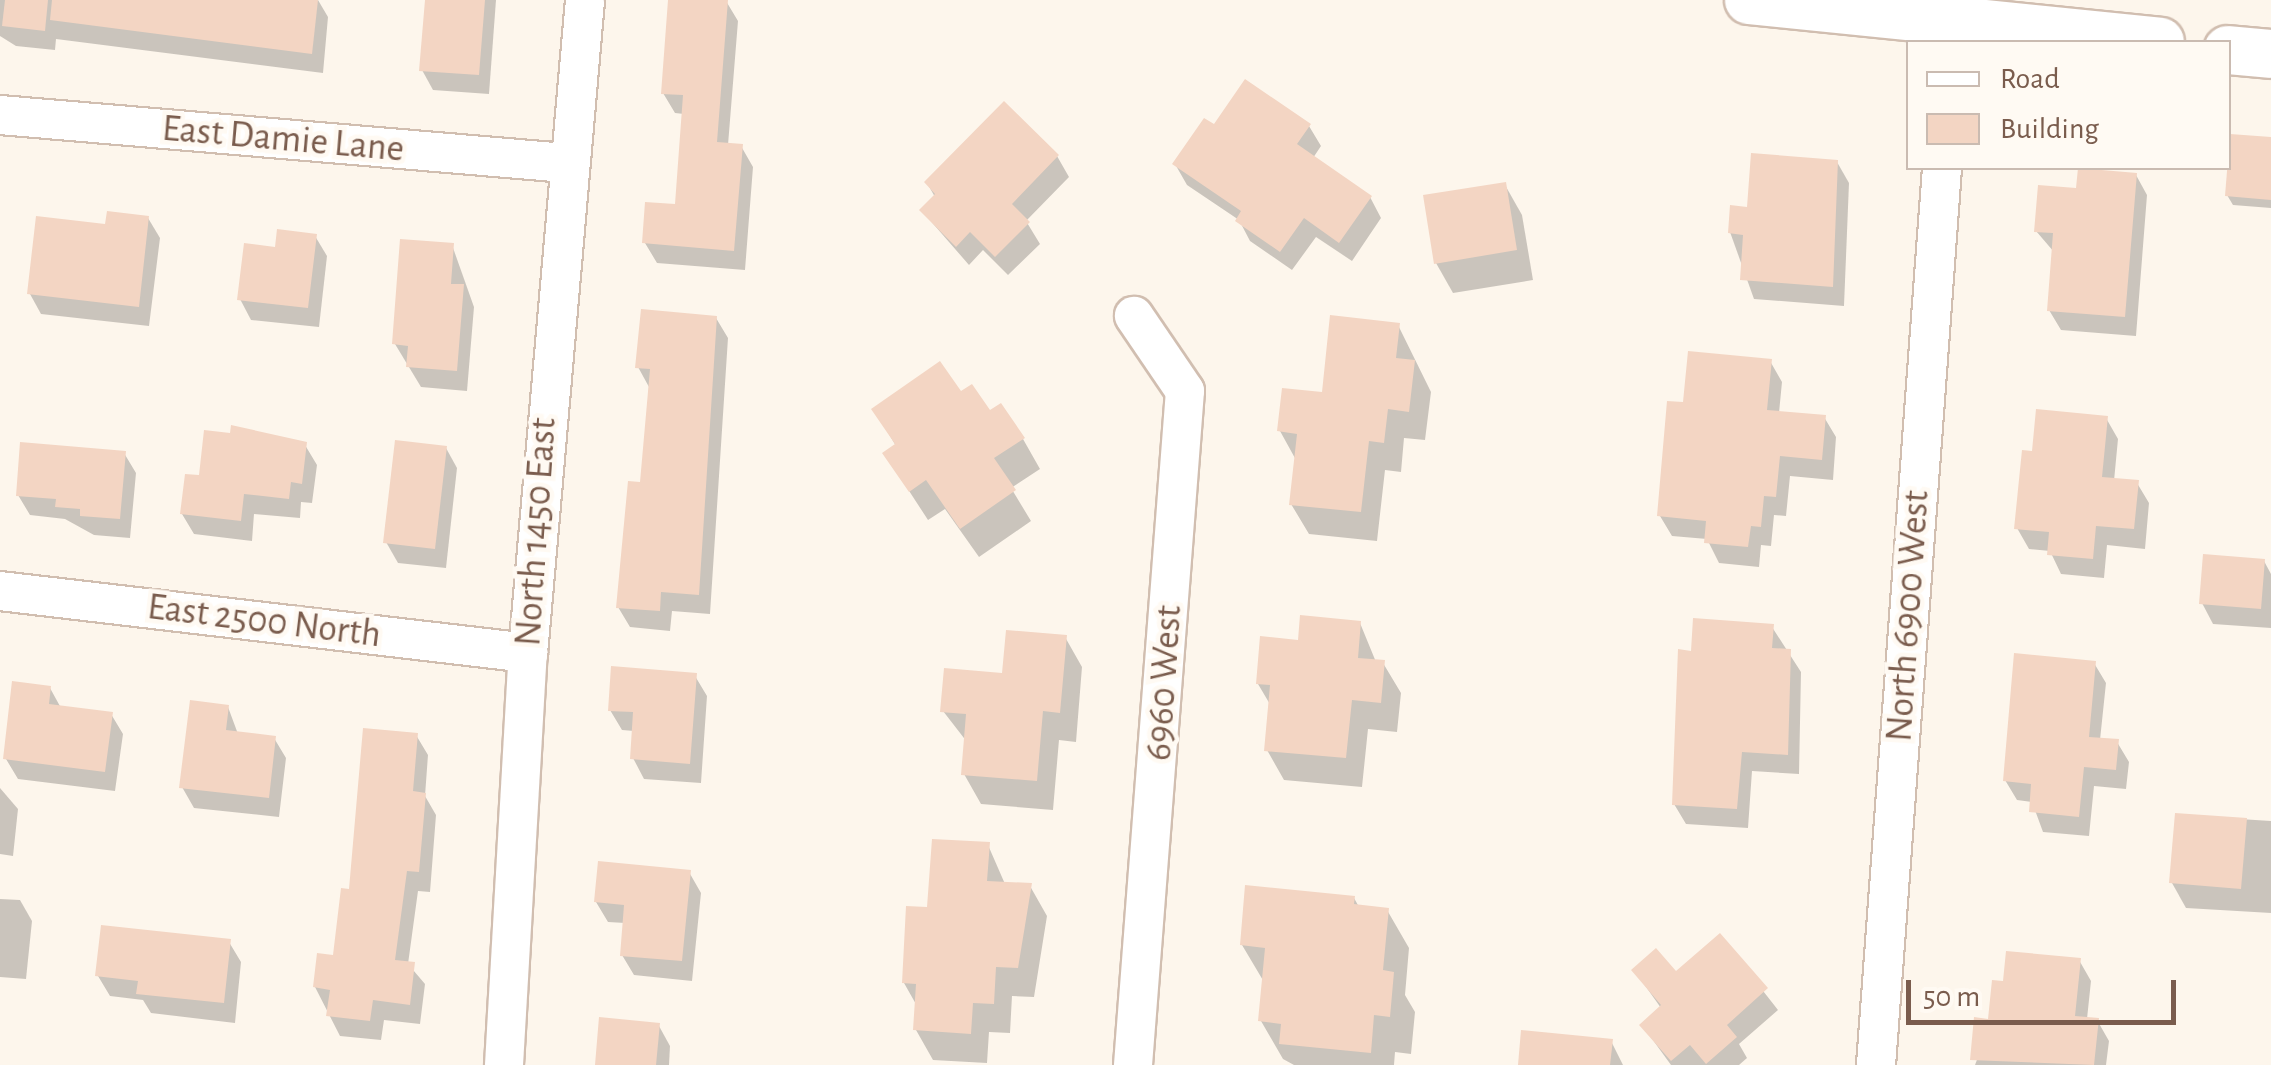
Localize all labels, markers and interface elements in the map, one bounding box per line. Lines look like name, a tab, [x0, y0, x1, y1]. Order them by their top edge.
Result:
legend	[1906, 40, 2231, 170]
text: Road	[2000, 64, 2060, 94]
street label: East Damie Lane	[160, 107, 406, 173]
text: Building	[2000, 114, 2099, 144]
street label: North 1450 East	[506, 416, 568, 648]
street label: North 6900 West	[1877, 489, 1941, 743]
street label: East 2500 North	[145, 585, 383, 659]
street label: 6960 West	[1137, 604, 1193, 762]
scale bar	[1911, 960, 2181, 1022]
text: 50 m	[1923, 982, 1980, 1012]

